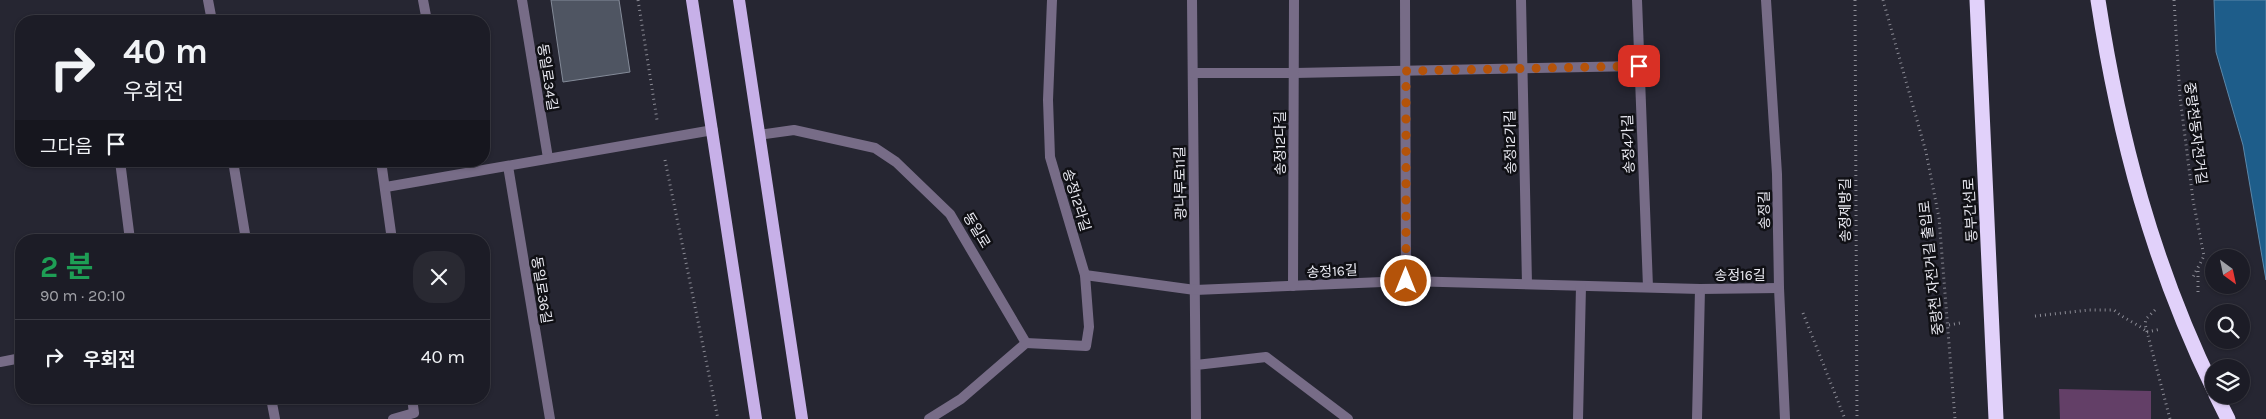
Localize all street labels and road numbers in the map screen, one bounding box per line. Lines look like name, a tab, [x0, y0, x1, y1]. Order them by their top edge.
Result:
street label: 동일로34길	[534, 42, 561, 112]
street label: 중랑천동자전거길	[2181, 81, 2210, 185]
street label: 송정12가길	[1501, 110, 1520, 174]
street label: 송정12다길	[1272, 111, 1289, 175]
street label: 송정4가길	[1619, 114, 1638, 174]
street label: 광나루로11길	[1171, 146, 1190, 220]
street label: 송정12라길	[1059, 167, 1094, 233]
street label: 동부간선로	[1960, 177, 1981, 243]
street label: 송정제방길	[1837, 178, 1854, 242]
street label: 송정길	[1756, 191, 1773, 229]
street label: 중랑천 자전거길 출입로	[1916, 200, 1947, 336]
street label: 동일로	[959, 209, 994, 251]
street label: 동일로36길	[528, 255, 555, 325]
street label: 송정16길	[1306, 262, 1358, 281]
street label: 송정16길	[1714, 267, 1766, 284]

